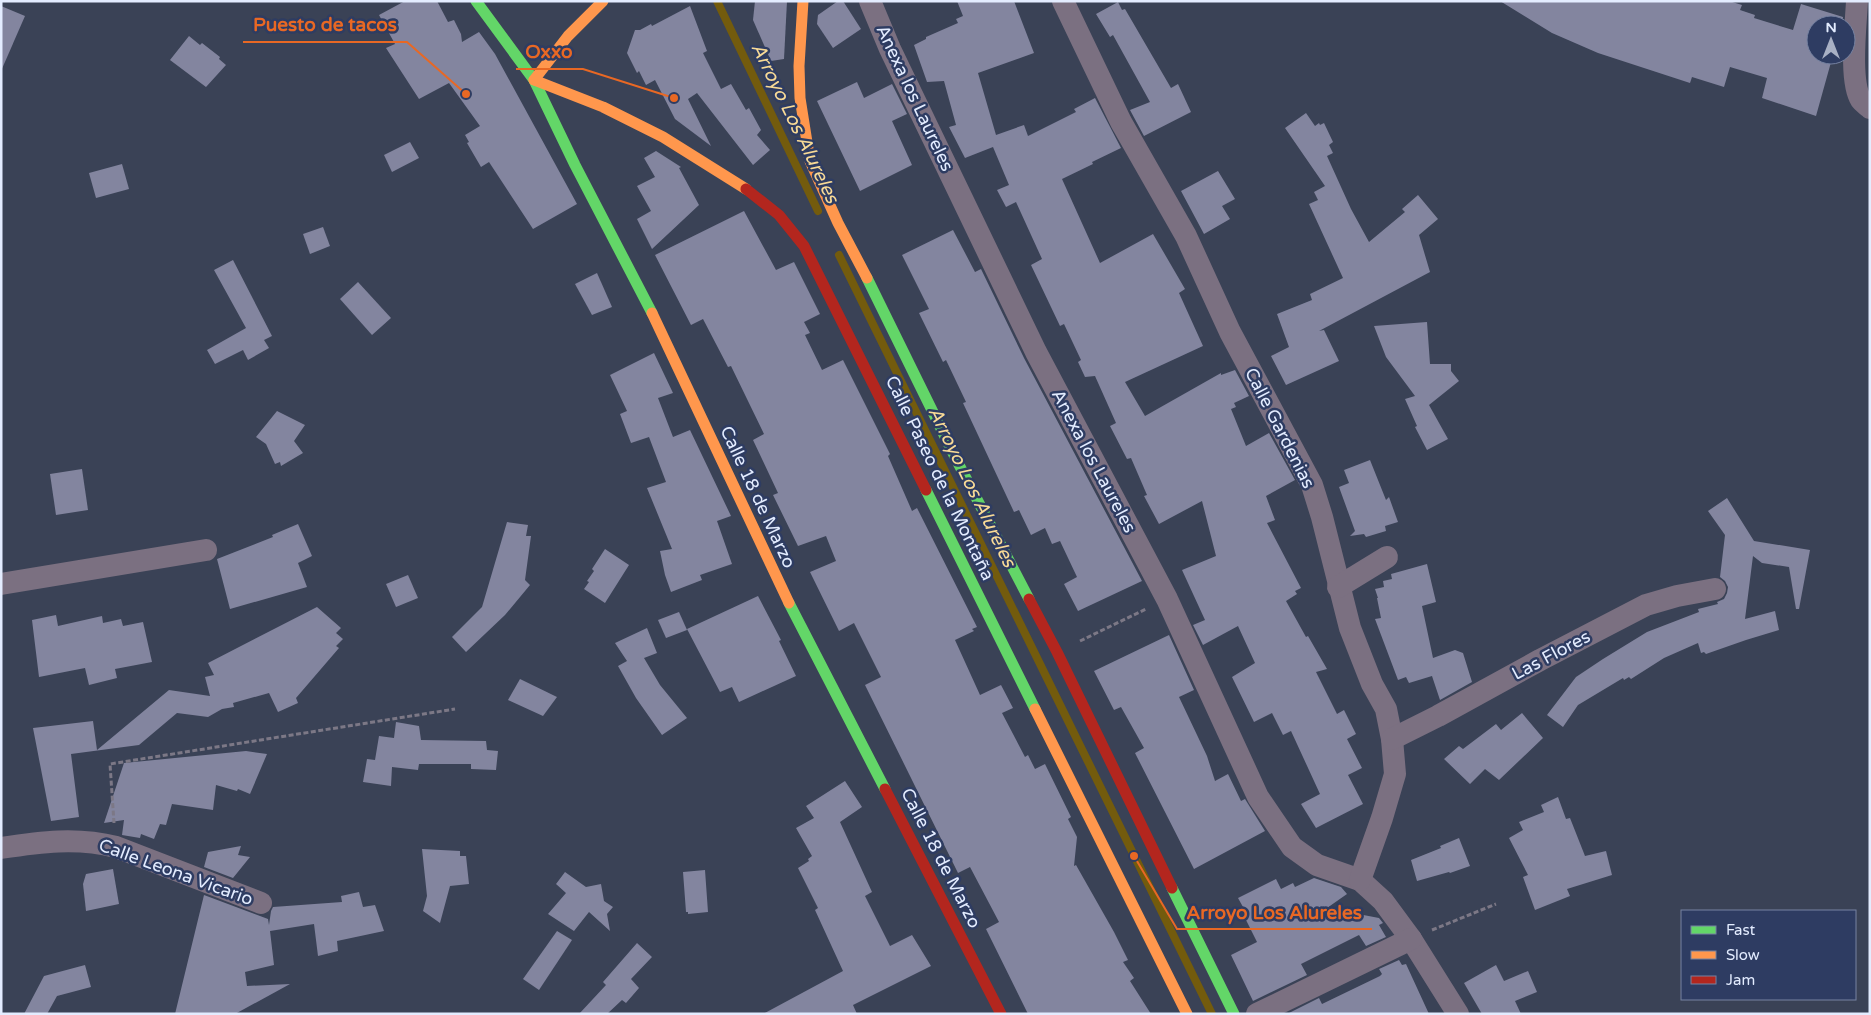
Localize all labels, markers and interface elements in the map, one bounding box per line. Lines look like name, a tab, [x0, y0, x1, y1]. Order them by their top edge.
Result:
callout: Puesto de tacos	[243, 8, 407, 42]
text: Puesto de tacos	[253, 14, 397, 36]
north arrow	[1806, 15, 1856, 65]
text: N	[1825, 19, 1837, 36]
street label: Anexa los Laureles	[871, 21, 959, 175]
callout: Oxxo	[516, 35, 583, 69]
water label: Arroyo Los Alureles	[747, 39, 844, 208]
text: Oxxo	[525, 41, 573, 63]
street label: Calle Gardenias	[1240, 364, 1320, 492]
street label: Calle Paseo de la Montaña	[881, 372, 999, 584]
street label: Anexa los Laureles	[1047, 386, 1141, 536]
water label: Arroyo Los Alureles	[924, 403, 1021, 572]
street label: Calle 18 de Marzo	[715, 422, 801, 572]
street label: Las Flores	[1508, 625, 1594, 685]
street label: Calle 18 de Marzo	[896, 784, 986, 932]
street label: Calle Leona Vicario	[96, 834, 256, 910]
callout: Arroyo Los Alureles	[1177, 895, 1372, 929]
text: Arroyo Los Alureles	[1186, 902, 1362, 925]
legend	[1681, 910, 1856, 1000]
text: Fast	[1726, 921, 1756, 939]
text: Slow	[1726, 946, 1760, 964]
text: Jam	[1726, 971, 1755, 989]

